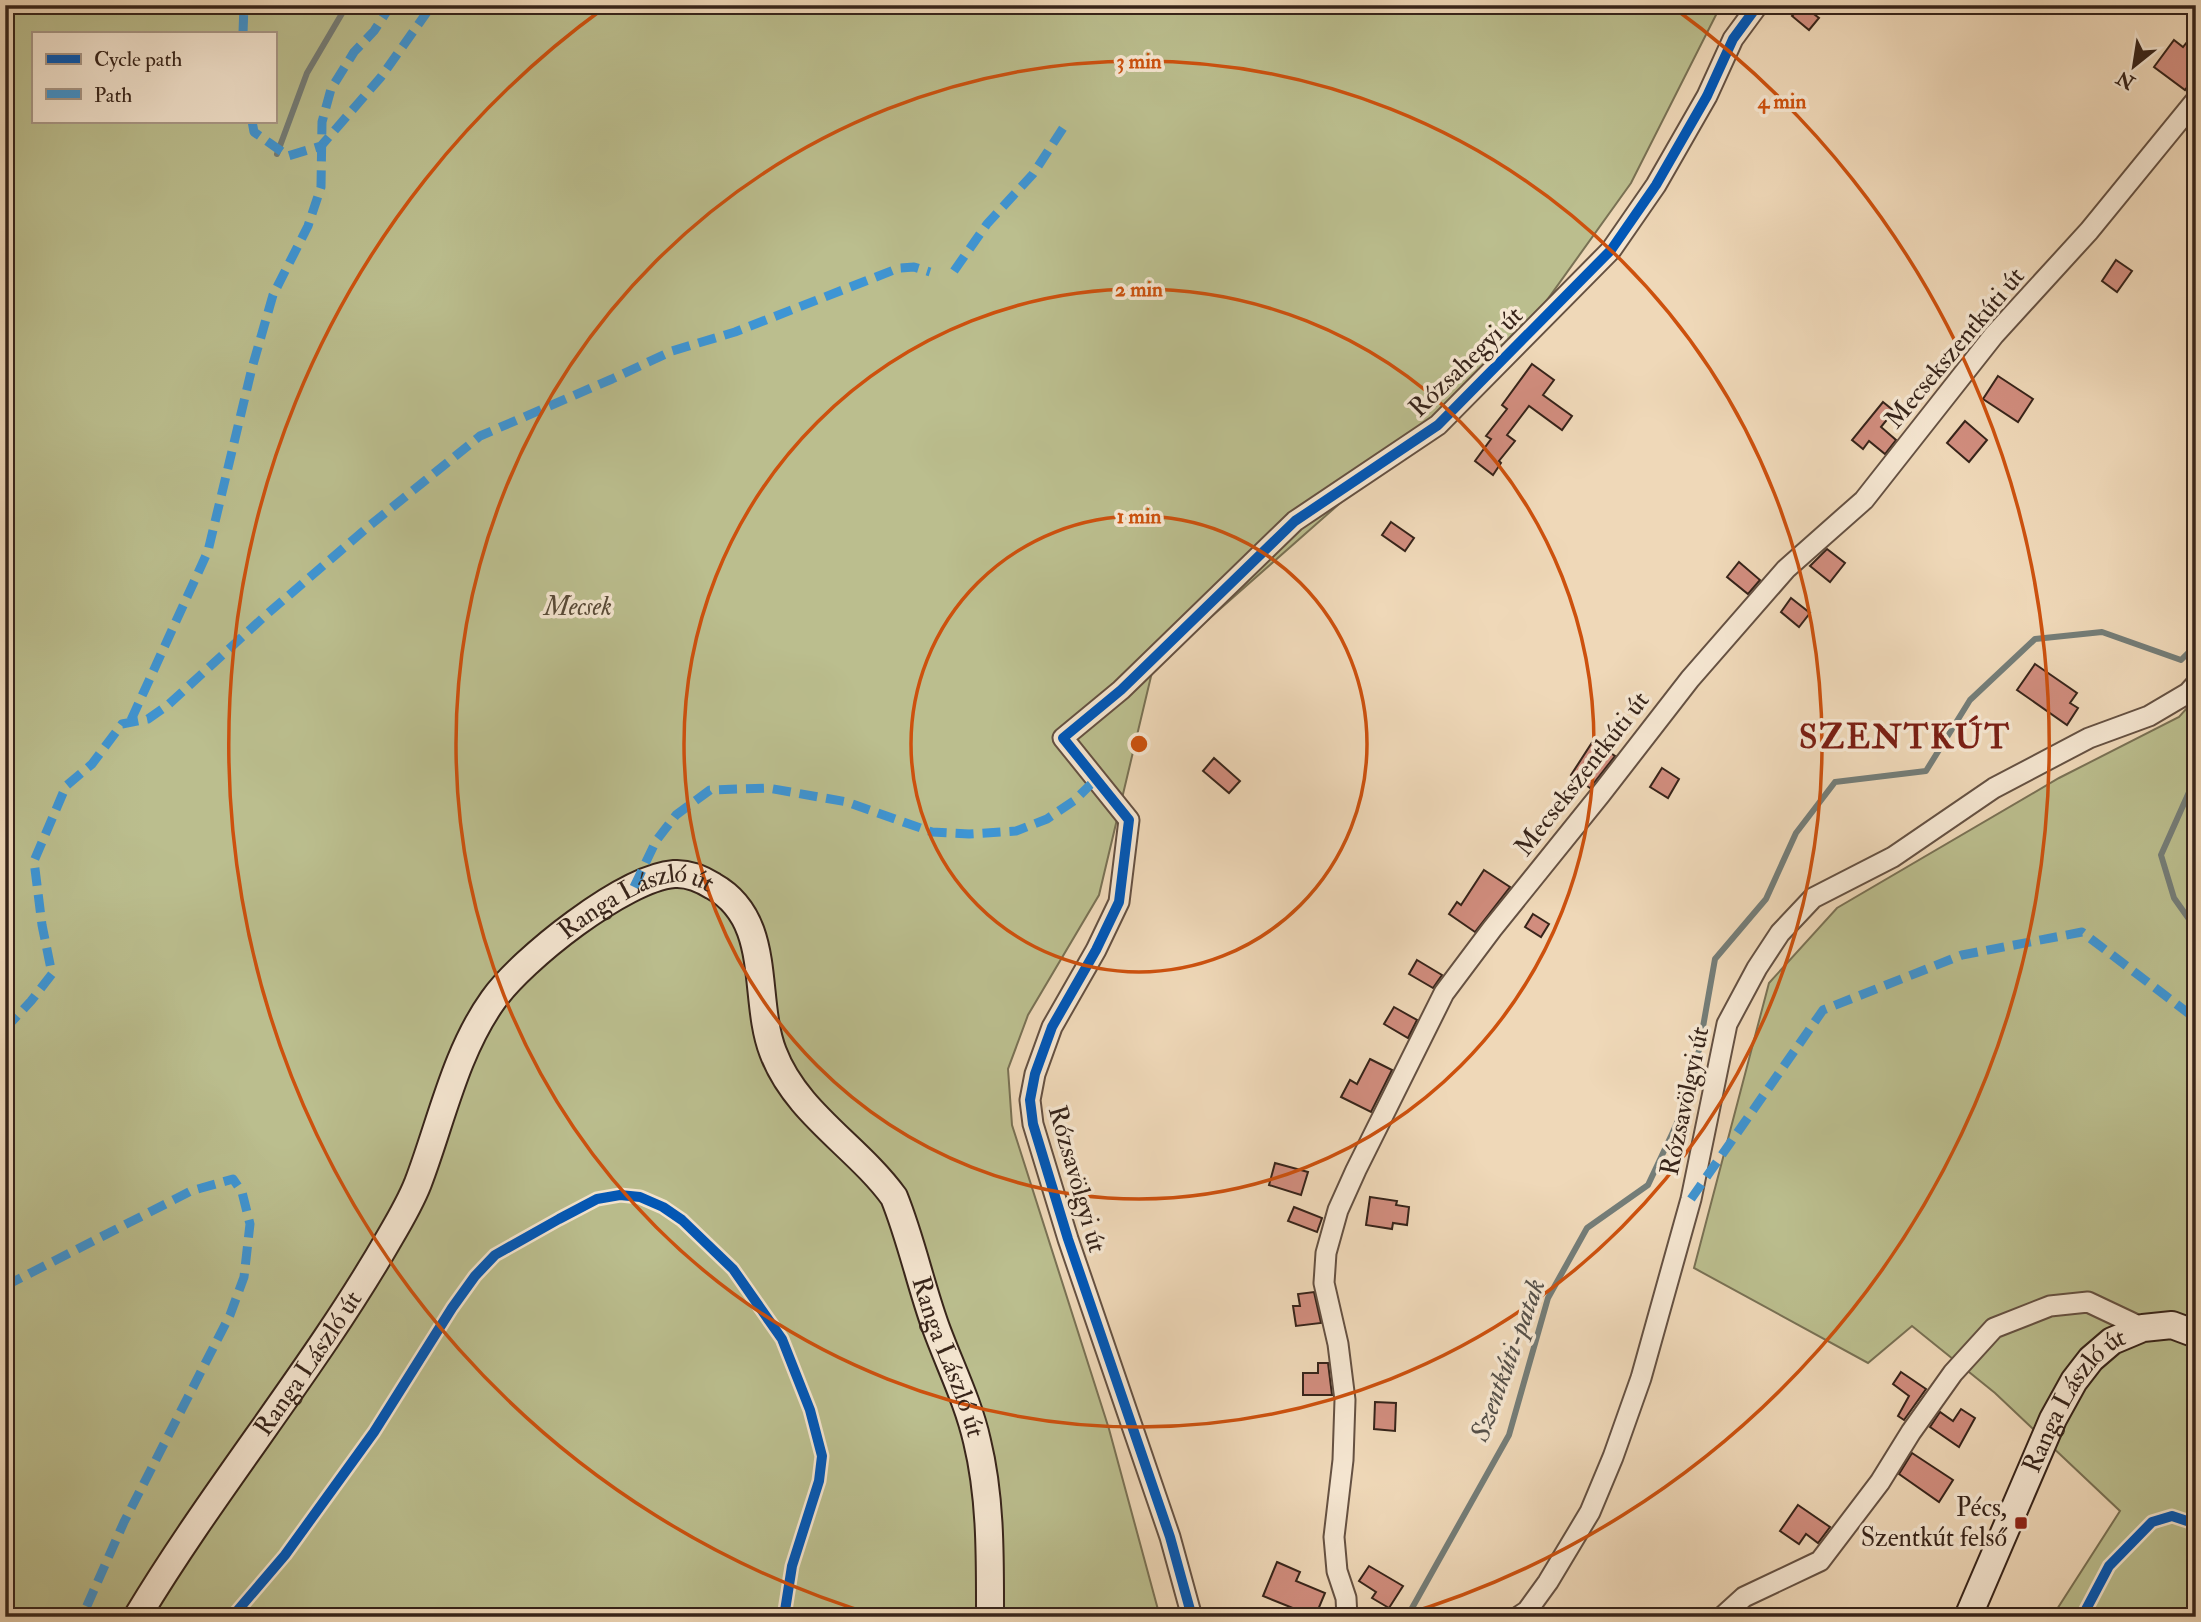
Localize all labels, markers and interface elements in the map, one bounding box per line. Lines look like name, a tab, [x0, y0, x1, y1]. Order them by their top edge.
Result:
legend	[32, 32, 276, 122]
north arrow	[2100, 32, 2170, 102]
text: Cycle path	[94, 46, 182, 73]
text: 3 min	[1116, 48, 1162, 75]
text: N	[2112, 65, 2140, 95]
text: Path	[94, 82, 132, 109]
text: 4 min	[1757, 88, 1806, 115]
street label: Mecsekszentkúti út	[1878, 261, 2032, 435]
text: 2 min	[1115, 276, 1163, 303]
street label: Rózsahegyi út	[1402, 300, 1530, 424]
text: 1 min	[1117, 503, 1161, 530]
park label: Mecsek	[542, 591, 612, 623]
street label: Mecsekszentkúti út	[1508, 685, 1656, 863]
district label: SZENTKÚT	[1799, 715, 2011, 758]
centre of rings	[1127, 732, 1151, 756]
street label: Ranga László út	[552, 858, 720, 947]
street label: Rózsavölgyi út	[1654, 1024, 1716, 1178]
street label: Rózsavölgyi út	[1041, 1102, 1113, 1256]
street label: Ranga László út	[905, 1273, 991, 1441]
water label: Szentkúti-patak	[1462, 1274, 1554, 1447]
street label: Ranga László út	[247, 1285, 369, 1442]
street label: Ranga László út	[2016, 1321, 2130, 1478]
place label: Pécs, Szentkút felső	[1861, 1492, 2007, 1554]
marker: Pécs, Szentkút felső	[2013, 1515, 2029, 1531]

